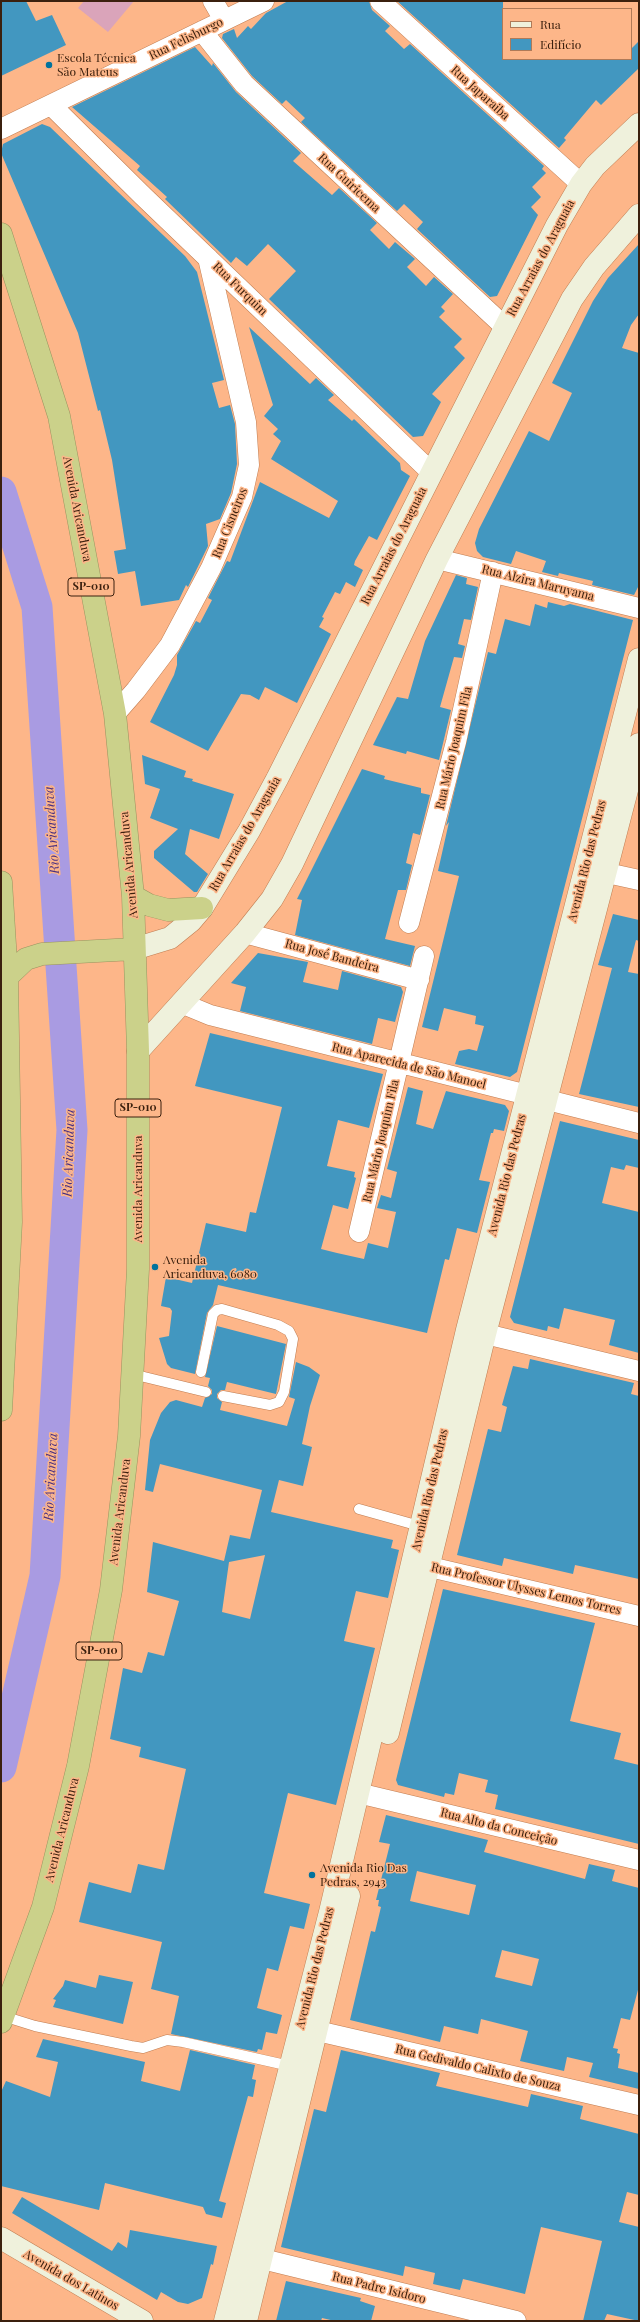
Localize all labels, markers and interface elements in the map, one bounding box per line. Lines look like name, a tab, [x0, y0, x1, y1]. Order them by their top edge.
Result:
legend	[502, 8, 632, 60]
street label: Rua Felisburgo	[147, 15, 225, 63]
text: Rua	[540, 16, 561, 32]
text: Edifício	[540, 36, 581, 52]
place label: Escola Técnica São Mateus	[57, 51, 136, 79]
marker: Escola Técnica São Mateus	[44, 60, 54, 70]
street label: Rua Japaraiba	[448, 63, 512, 123]
street label: Rua Guiricema	[315, 150, 383, 216]
street label: Rua Arraias do Araguaia	[504, 197, 578, 319]
street label: Rua Furquim	[210, 259, 270, 319]
street label: Avenida Aricanduva	[60, 455, 94, 563]
street label: Rua Arraias do Araguaia	[358, 485, 430, 607]
street label: Rua Cisneiros	[209, 486, 251, 560]
street label: Rua Alzira Maruyama	[480, 562, 596, 604]
road number: SP-010	[68, 578, 114, 596]
street label: Rua Mário Joaquim Fila	[433, 685, 475, 811]
street label: Rua Arraias do Araguaia	[206, 774, 284, 894]
water label: Rio Aricanduva	[41, 786, 63, 874]
street label: Avenida Rio das Pedras	[565, 799, 609, 923]
street label: Avenida Aricanduva	[117, 811, 141, 919]
street label: Rua José Bandeira	[283, 937, 381, 975]
street label: Rua Aparecida de São Manoel	[330, 1040, 488, 1092]
street label: Rua Mário Joaquim Fila	[360, 1078, 402, 1204]
road number: SP-010	[115, 1099, 161, 1117]
water label: Rio Aricanduva	[60, 1109, 78, 1197]
street label: Avenida Rio das Pedras	[485, 1113, 529, 1237]
street label: Avenida Aricanduva	[131, 1135, 145, 1243]
place label: Avenida Aricanduva, 6080	[163, 1253, 257, 1281]
marker: Avenida Aricanduva, 6080	[150, 1262, 160, 1272]
street label: Avenida Rio das Pedras	[409, 1428, 451, 1552]
water label: Rio Aricanduva	[41, 1433, 61, 1521]
street label: Avenida Aricanduva	[106, 1458, 134, 1566]
street label: Rua Professor Ulysses Lemos Torres	[430, 1560, 622, 1618]
road number: SP-010	[76, 1642, 122, 1660]
street label: Avenida Aricanduva	[42, 1776, 82, 1884]
street label: Rua Alto da Conceição	[439, 1805, 559, 1849]
place label: Avenida Rio Das Pedras, 2943	[320, 1861, 407, 1889]
marker: Avenida Rio Das Pedras, 2943	[307, 1870, 317, 1880]
street label: Avenida Rio das Pedras	[293, 1906, 337, 2030]
street label: Rua Gedivaldo Calixto de Souza	[394, 2042, 562, 2094]
street label: Avenida dos Latinos	[21, 2247, 121, 2313]
street label: Rua Padre Isidoro	[331, 2269, 427, 2307]

